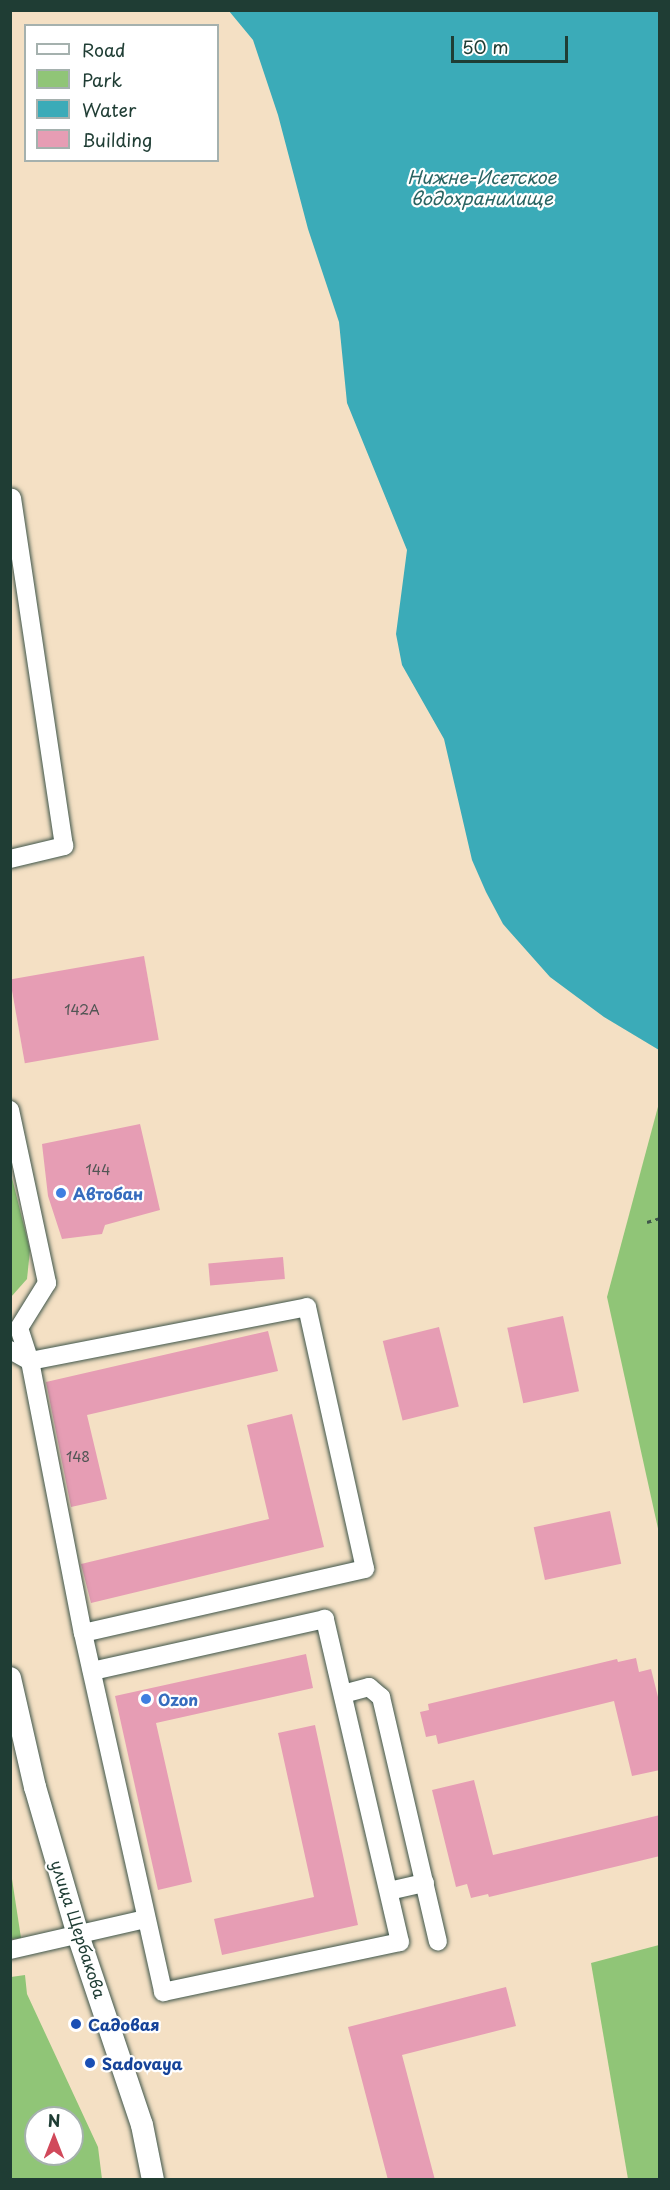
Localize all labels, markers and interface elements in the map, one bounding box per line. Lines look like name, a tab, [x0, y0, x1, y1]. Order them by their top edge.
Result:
legend	[24, 24, 219, 162]
scale bar	[454, 24, 571, 62]
text: 50 m	[462, 33, 509, 60]
text: Road	[82, 36, 126, 63]
text: Park	[82, 66, 122, 93]
text: Water	[82, 96, 136, 123]
text: Building	[82, 126, 152, 153]
water label: Нижне-Исетское водохранилище	[407, 167, 557, 210]
house number: 142А	[64, 1002, 100, 1018]
house number: 144	[86, 1162, 110, 1178]
place label: Автобан	[73, 1183, 143, 1203]
marker: Автобан	[54, 1186, 68, 1200]
house number: 148	[66, 1449, 90, 1465]
place label: Ozon	[158, 1689, 198, 1709]
marker: Ozon	[139, 1692, 153, 1706]
street label: улица Щербакова	[47, 1857, 111, 2001]
place label: Садовая	[88, 2014, 160, 2034]
marker: Садовая	[69, 2017, 83, 2031]
place label: Sadovaya	[102, 2053, 183, 2073]
marker: Sadovaya	[83, 2056, 97, 2070]
north arrow	[24, 2106, 84, 2166]
text: N	[48, 2108, 60, 2132]

